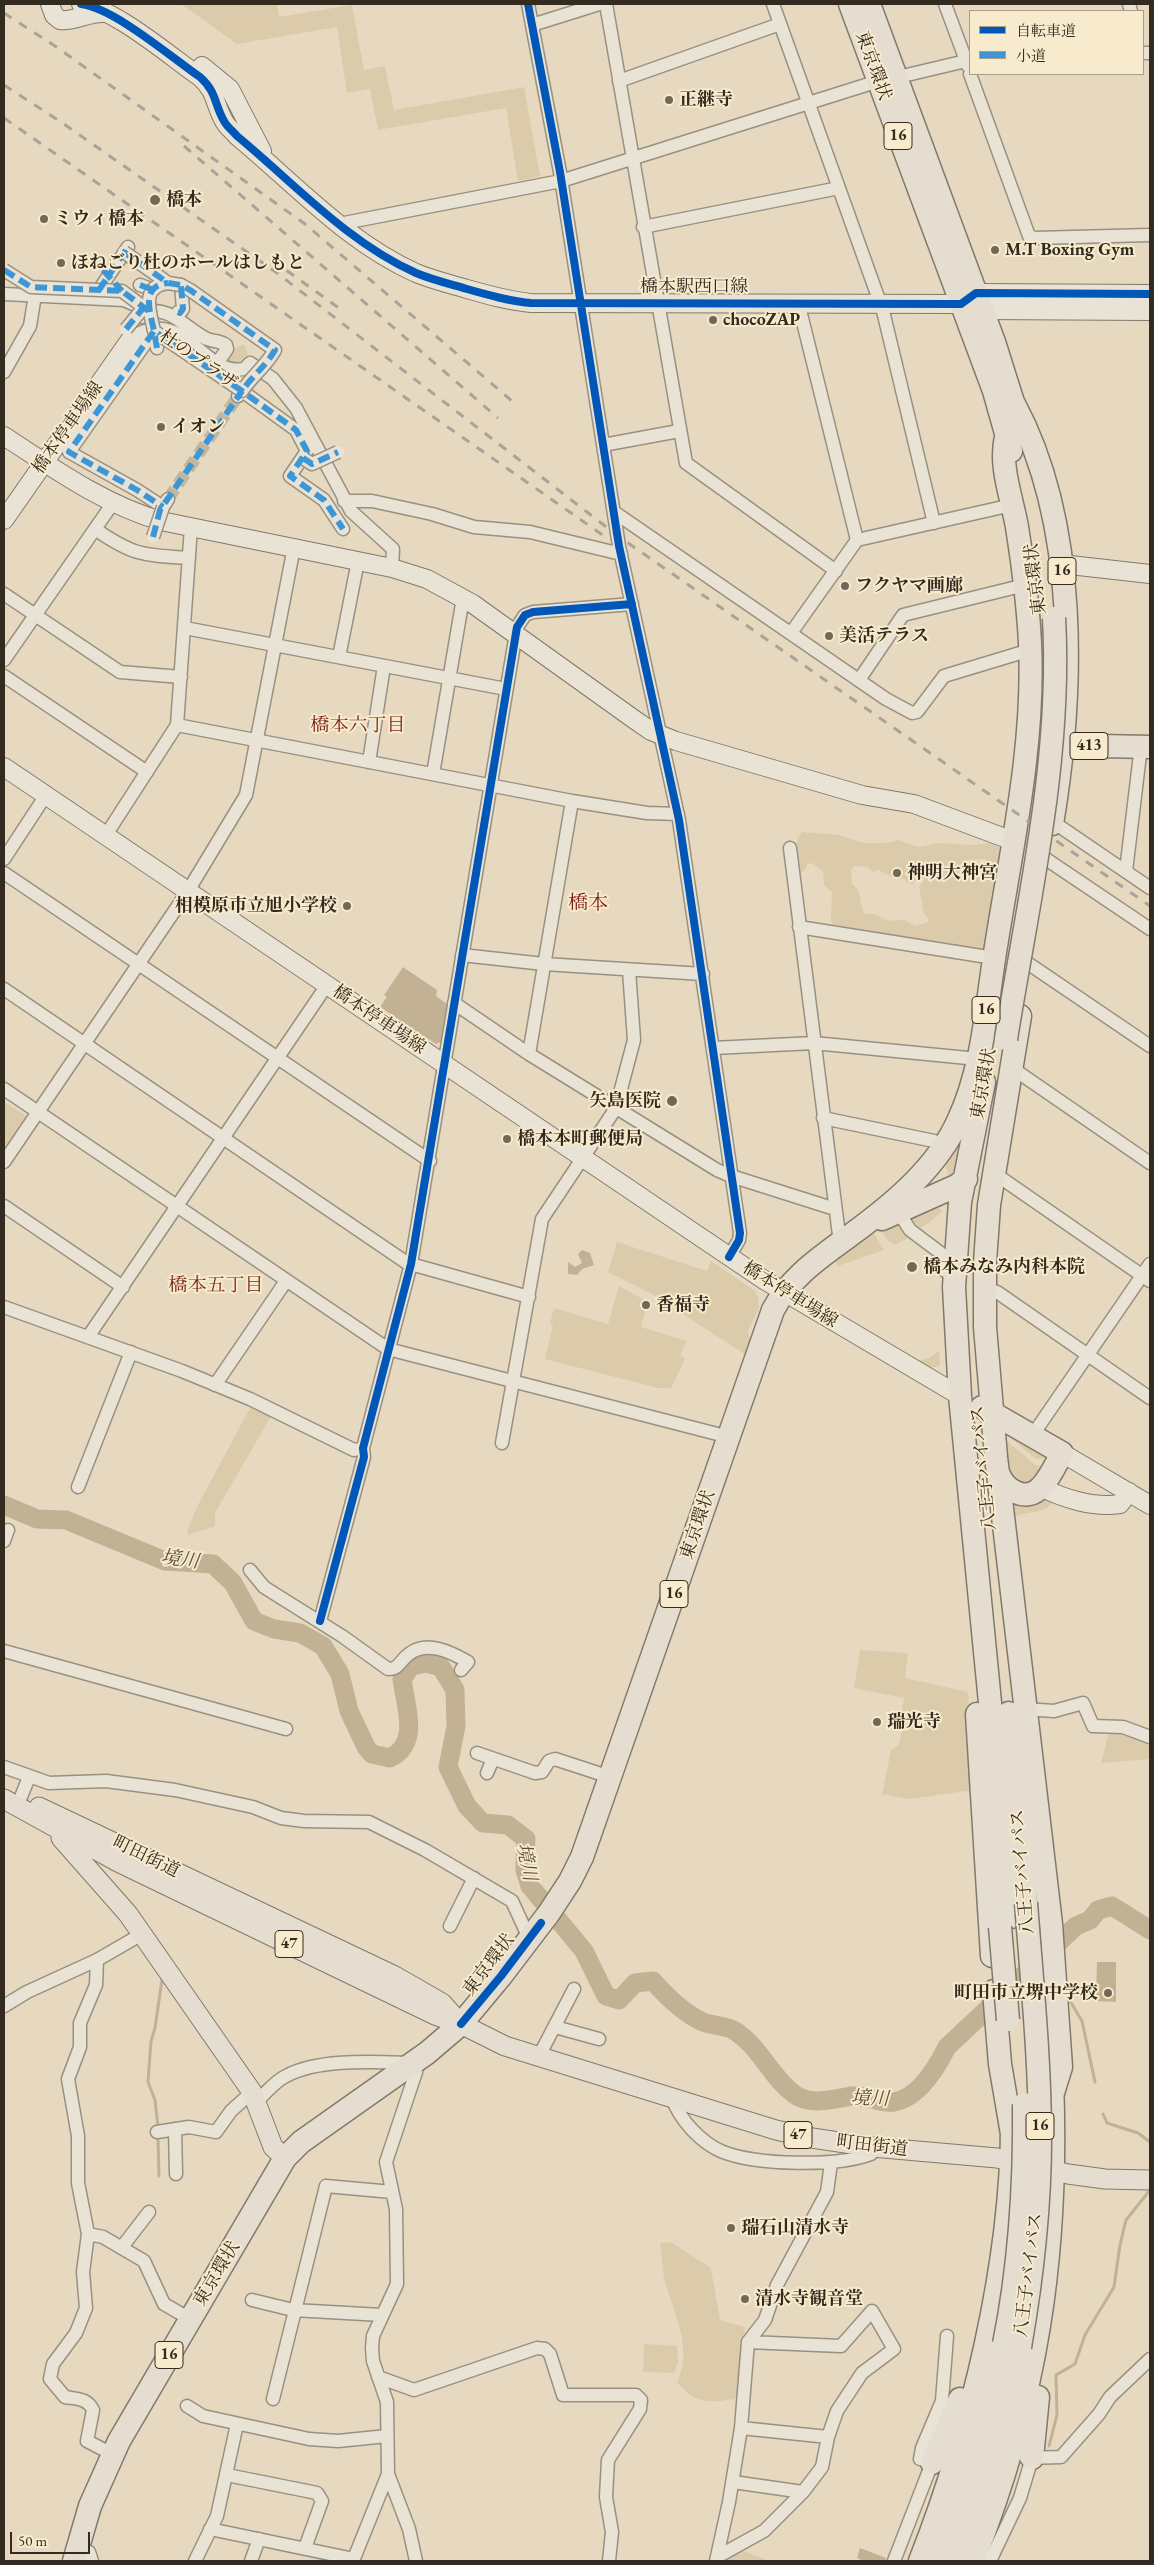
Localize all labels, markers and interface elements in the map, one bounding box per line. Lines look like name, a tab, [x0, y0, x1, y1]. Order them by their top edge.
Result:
legend	[969, 10, 1144, 75]
text: 自転車道	[1016, 21, 1076, 40]
street label: 東京環状	[851, 28, 895, 104]
text: 小道	[1016, 46, 1046, 65]
place label: 正継寺	[679, 89, 733, 111]
marker: 正継寺	[663, 94, 675, 106]
road number: 16	[884, 122, 912, 150]
place label: 橋本	[166, 189, 202, 211]
marker: 橋本	[148, 193, 162, 207]
place label: ミウィ橋本	[54, 208, 144, 230]
marker: ミウィ橋本	[38, 213, 50, 225]
place label: M.T Boxing Gym	[1005, 239, 1134, 261]
marker: M.T Boxing Gym	[989, 244, 1001, 256]
place label: ほねごり杜のホールはしもと	[71, 252, 305, 274]
marker: ほねごり杜のホールはしもと	[55, 257, 67, 269]
street label: 橋本駅西口線	[640, 276, 748, 298]
place label: chocoZAP	[723, 309, 800, 331]
marker: chocoZAP	[707, 314, 719, 326]
street label: 杜のプラザ	[155, 325, 241, 395]
street label: 橋本停車場線	[28, 378, 108, 478]
place label: イオン	[171, 416, 225, 438]
marker: イオン	[155, 421, 167, 433]
street label: 東京環状	[1021, 542, 1051, 616]
road number: 16	[1048, 558, 1076, 584]
place label: フクヤマ画廊	[855, 575, 963, 597]
marker: フクヤマ画廊	[839, 580, 851, 592]
place label: 美活テラス	[839, 625, 929, 647]
marker: 美活テラス	[823, 630, 835, 642]
district label: 橋本六丁目	[311, 715, 405, 737]
road number: 413	[1070, 732, 1108, 759]
place label: 神明大神宮	[907, 862, 997, 884]
marker: 神明大神宮	[891, 867, 903, 879]
district label: 橋本	[568, 892, 608, 916]
place label: 相模原市立旭小学校	[175, 895, 337, 917]
marker: 相模原市立旭小学校	[341, 900, 353, 912]
street label: 橋本停車場線	[328, 981, 430, 1059]
road number: 16	[972, 996, 1000, 1024]
street label: 東京環状	[967, 1047, 1001, 1121]
place label: 矢島医院	[589, 1090, 661, 1112]
marker: 矢島医院	[665, 1094, 679, 1108]
place label: 橋本本町郵便局	[517, 1128, 643, 1150]
marker: 橋本本町郵便局	[501, 1133, 513, 1145]
place label: 橋本みなみ内科本院	[923, 1256, 1085, 1278]
street label: 橋本停車場線	[738, 1257, 842, 1333]
marker: 橋本みなみ内科本院	[905, 1260, 919, 1274]
district label: 橋本五丁目	[169, 1275, 263, 1297]
place label: 香福寺	[656, 1294, 710, 1316]
marker: 香福寺	[640, 1299, 652, 1311]
street label: 八王子バイパス	[967, 1404, 1001, 1532]
street label: 東京環状	[676, 1487, 720, 1563]
water label: 境川	[160, 1546, 200, 1574]
road number: 16	[660, 1580, 688, 1608]
place label: 瑞光寺	[887, 1711, 941, 1733]
marker: 瑞光寺	[871, 1716, 883, 1728]
street label: 八王子バイパス	[1007, 1808, 1039, 1936]
street label: 町田街道	[109, 1832, 183, 1882]
water label: 境川	[511, 1841, 541, 1883]
road number: 47	[275, 1930, 303, 1958]
street label: 東京環状	[459, 1930, 519, 2000]
place label: 町田市立堺中学校	[954, 1982, 1098, 2004]
marker: 町田市立堺中学校	[1102, 1987, 1114, 1999]
water label: 境川	[851, 2087, 889, 2111]
road number: 16	[1026, 2112, 1054, 2140]
road number: 47	[784, 2122, 812, 2148]
street label: 町田街道	[835, 2131, 909, 2161]
street label: 八王子バイパス	[1011, 2211, 1047, 2339]
place label: 瑞石山清水寺	[741, 2217, 849, 2239]
marker: 瑞石山清水寺	[725, 2222, 737, 2234]
street label: 東京環状	[189, 2238, 245, 2310]
place label: 清水寺観音堂	[755, 2288, 863, 2310]
marker: 清水寺観音堂	[739, 2293, 751, 2305]
road number: 16	[155, 2342, 183, 2368]
scale bar	[12, 2522, 92, 2554]
text: 50 m	[18, 2531, 47, 2550]

